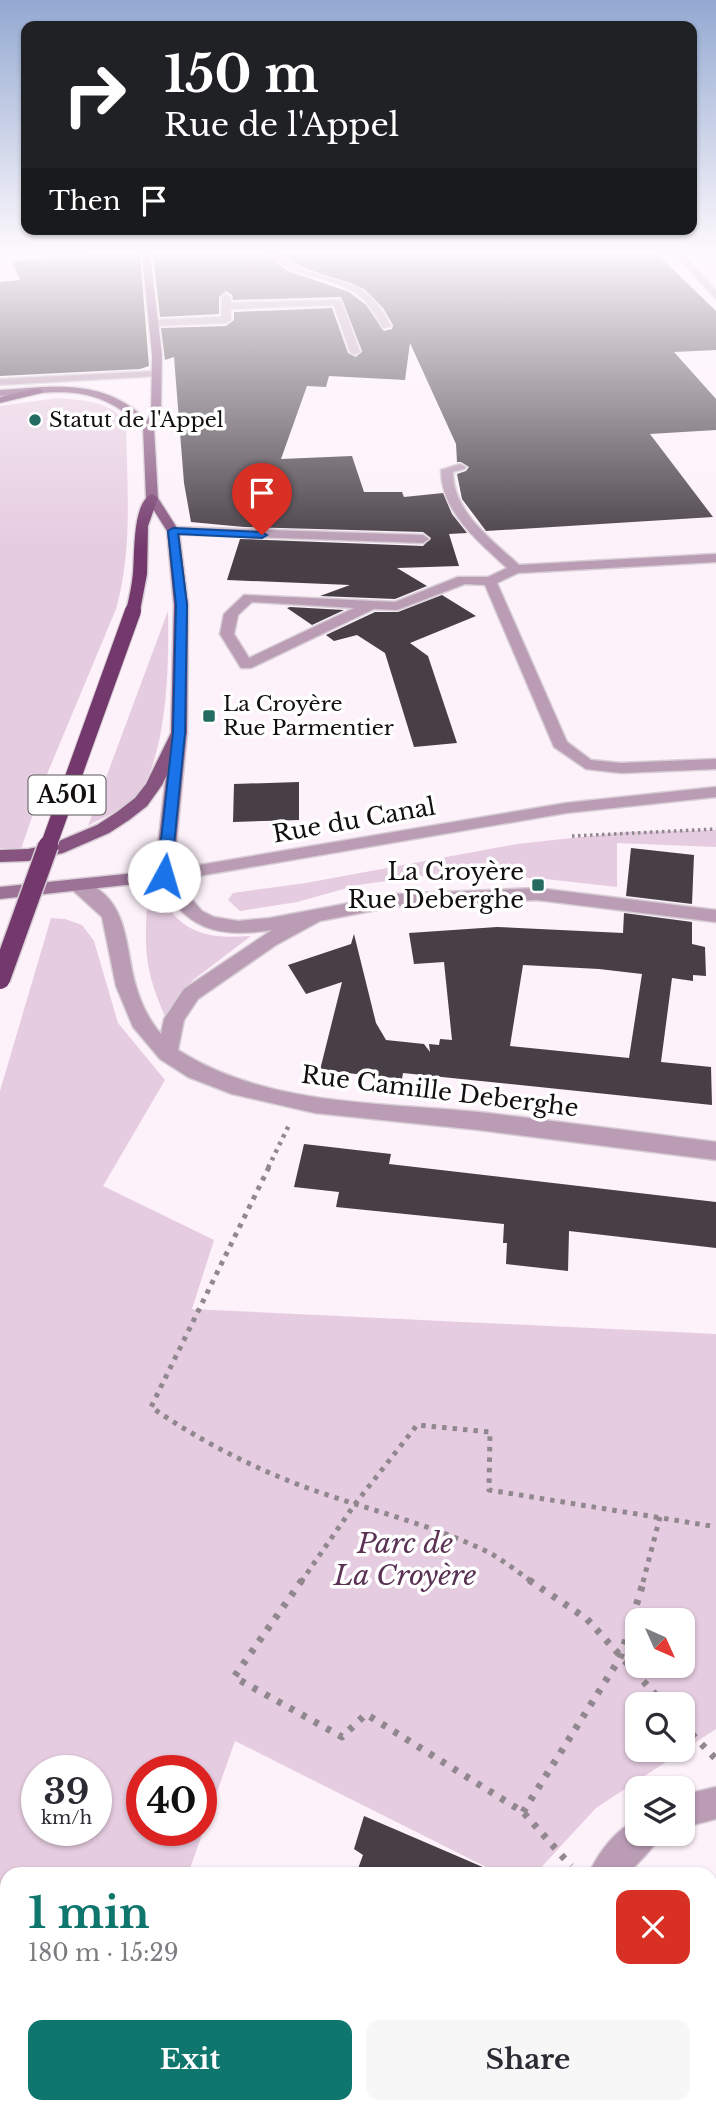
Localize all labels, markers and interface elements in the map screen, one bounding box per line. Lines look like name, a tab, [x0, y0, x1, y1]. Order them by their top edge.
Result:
text: 150 m	[164, 44, 319, 105]
icon: right	[49, 49, 140, 140]
text: Rue de l'Appel	[164, 105, 399, 145]
icon: arrive	[135, 182, 173, 220]
text: Then	[49, 185, 121, 217]
place label: Statut de l'Appel	[49, 407, 224, 433]
marker: Statut de l'Appel	[27, 412, 43, 428]
pin	[232, 463, 292, 535]
icon: arrive	[243, 474, 281, 512]
place label: La Croyère Rue Parmentier	[223, 691, 394, 741]
marker: La Croyère Rue Parmentier	[201, 708, 217, 724]
road number: A501	[28, 776, 106, 814]
street label: Rue du Canal	[270, 791, 438, 849]
position arrow	[127, 839, 201, 913]
place label: La Croyère Rue Deberghe	[348, 857, 524, 914]
marker: La Croyère Rue Deberghe	[530, 877, 546, 893]
street label: Rue Camille Deberghe	[300, 1060, 580, 1122]
park label: Parc de La Croyère	[333, 1526, 476, 1593]
north arrow	[625, 1608, 695, 1678]
map controls	[625, 1608, 695, 1846]
button: search	[625, 1692, 695, 1762]
speed limit sign: 40	[126, 1755, 217, 1846]
text: 39	[44, 1770, 89, 1813]
button: layers	[625, 1776, 695, 1846]
text: km/h	[41, 1807, 92, 1829]
text: 1 min	[28, 1887, 150, 1939]
button: close	[616, 1890, 690, 1964]
text: 180 m · 15:29	[28, 1939, 179, 1967]
button: Exit	[28, 2020, 352, 2100]
button: Share	[366, 2020, 690, 2100]

